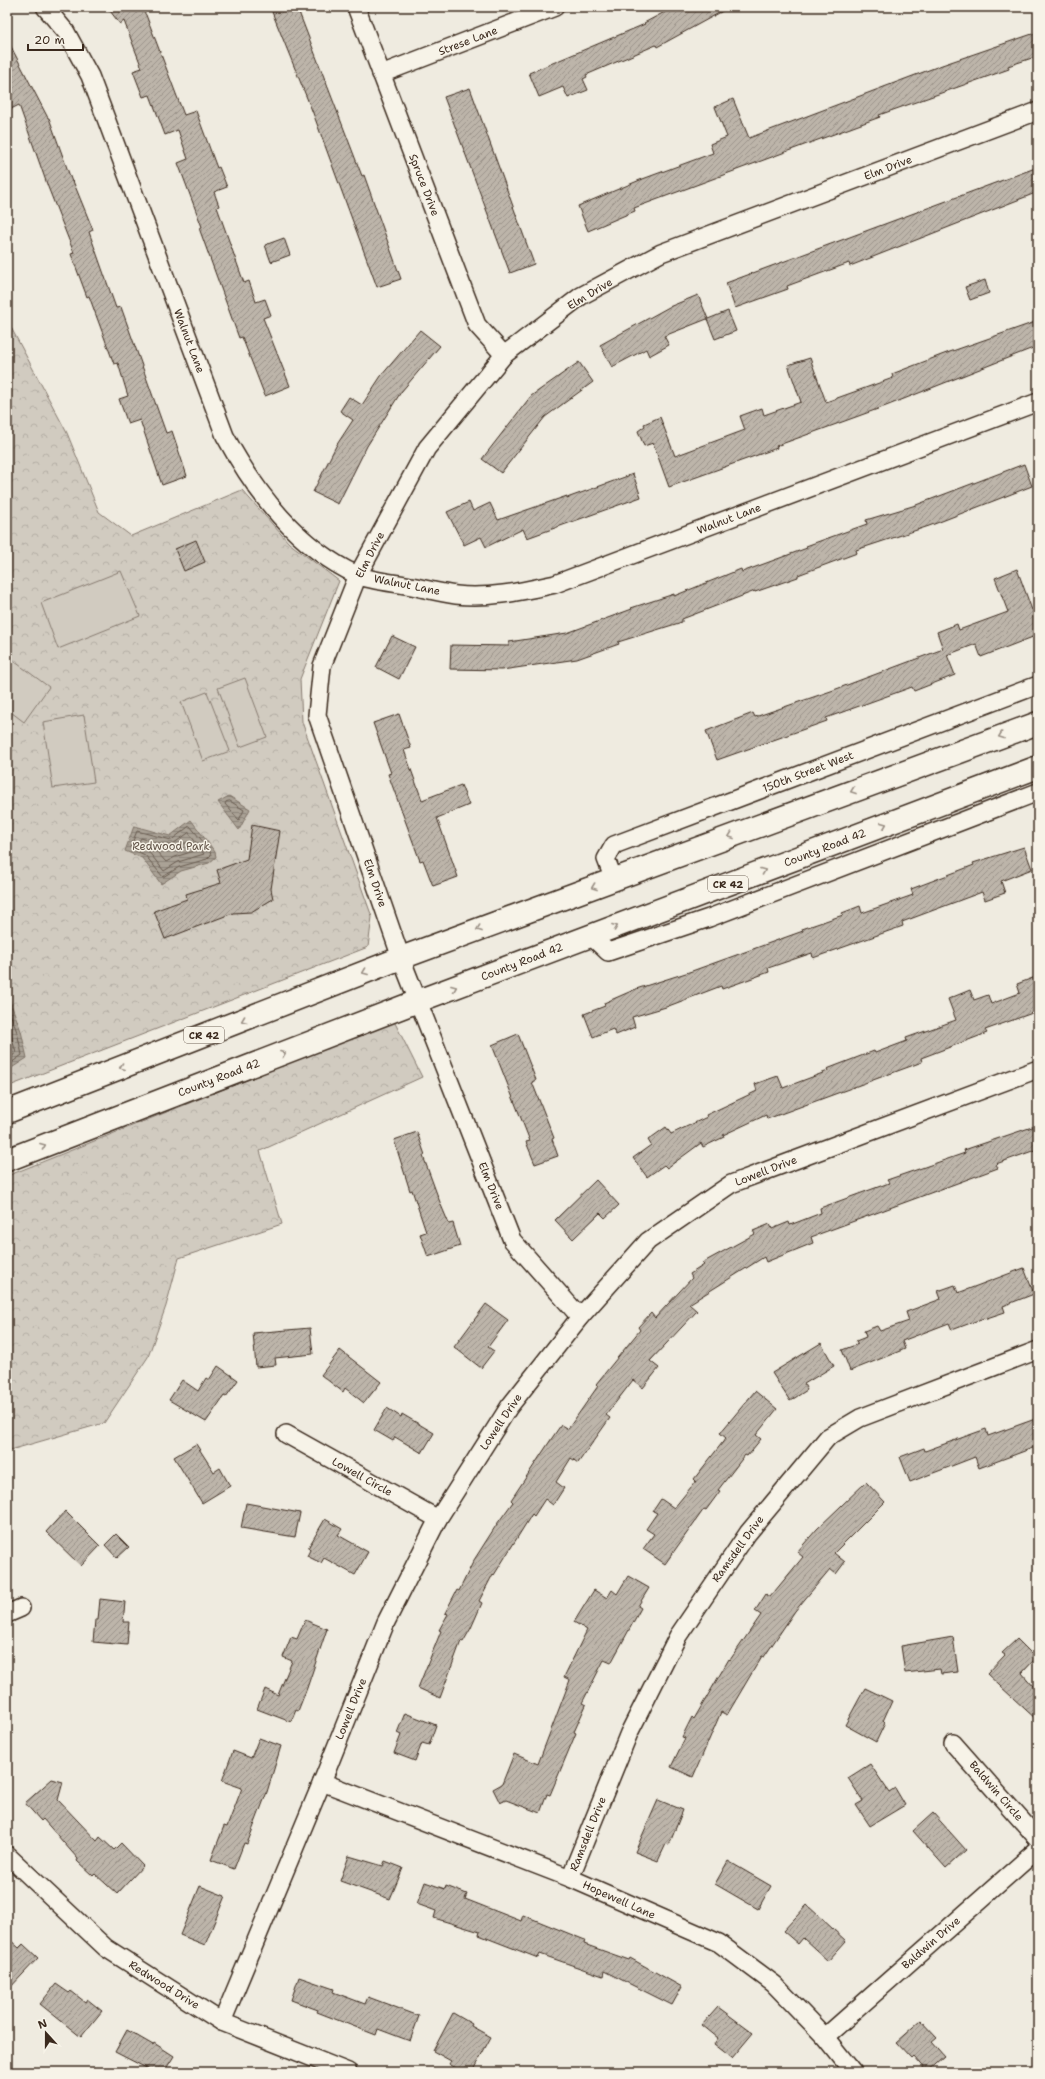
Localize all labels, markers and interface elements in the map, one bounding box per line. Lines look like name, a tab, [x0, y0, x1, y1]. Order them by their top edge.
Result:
street label: Strese Lane	[436, 23, 500, 59]
scale bar	[28, 26, 83, 52]
text: 20 m	[34, 32, 65, 48]
street label: Spruce Drive	[405, 152, 443, 218]
street label: Elm Drive	[862, 152, 914, 184]
street label: Elm Drive	[565, 275, 615, 313]
street label: Walnut Lane	[170, 307, 208, 375]
street label: Walnut Lane	[695, 500, 763, 538]
street label: Elm Drive	[352, 529, 388, 581]
street label: Walnut Lane	[373, 571, 441, 599]
one-way arrow	[998, 732, 1005, 740]
street label: 150th Street West	[760, 748, 856, 796]
one-way arrow	[850, 787, 857, 795]
one-way arrow	[881, 822, 888, 830]
street label: County Road 42	[782, 825, 868, 871]
one-way arrow	[728, 832, 735, 840]
park label: Redwood Park	[132, 839, 210, 854]
street label: Elm Drive	[360, 857, 390, 909]
one-way arrow	[759, 868, 766, 876]
road number: CR 42	[708, 876, 748, 892]
one-way arrow	[590, 882, 597, 891]
one-way arrow	[611, 923, 618, 931]
one-way arrow	[476, 925, 483, 933]
street label: County Road 42	[479, 939, 565, 985]
one-way arrow	[361, 968, 368, 976]
one-way arrow	[451, 984, 458, 992]
one-way arrow	[240, 1015, 247, 1023]
road number: CR 42	[184, 1027, 224, 1043]
one-way arrow	[279, 1050, 286, 1058]
street label: County Road 42	[176, 1055, 262, 1101]
one-way arrow	[119, 1062, 126, 1070]
one-way arrow	[40, 1143, 47, 1151]
street label: Lowell Drive	[733, 1152, 799, 1190]
street label: Elm Drive	[475, 1160, 507, 1212]
street label: Lowell Drive	[477, 1391, 525, 1453]
street label: Lowell Circle	[329, 1454, 395, 1500]
street label: Ramsdell Drive	[709, 1513, 767, 1585]
street label: Lowell Drive	[332, 1676, 370, 1742]
street label: Baldwin Circle	[966, 1758, 1026, 1824]
street label: Ramsdell Drive	[566, 1794, 610, 1874]
street label: Hopewell Lane	[580, 1877, 658, 1923]
street label: Baldwin Drive	[898, 1913, 964, 1973]
street label: Redwood Drive	[126, 1957, 202, 2013]
north arrow	[26, 2013, 66, 2053]
text: N	[36, 2015, 50, 2033]

